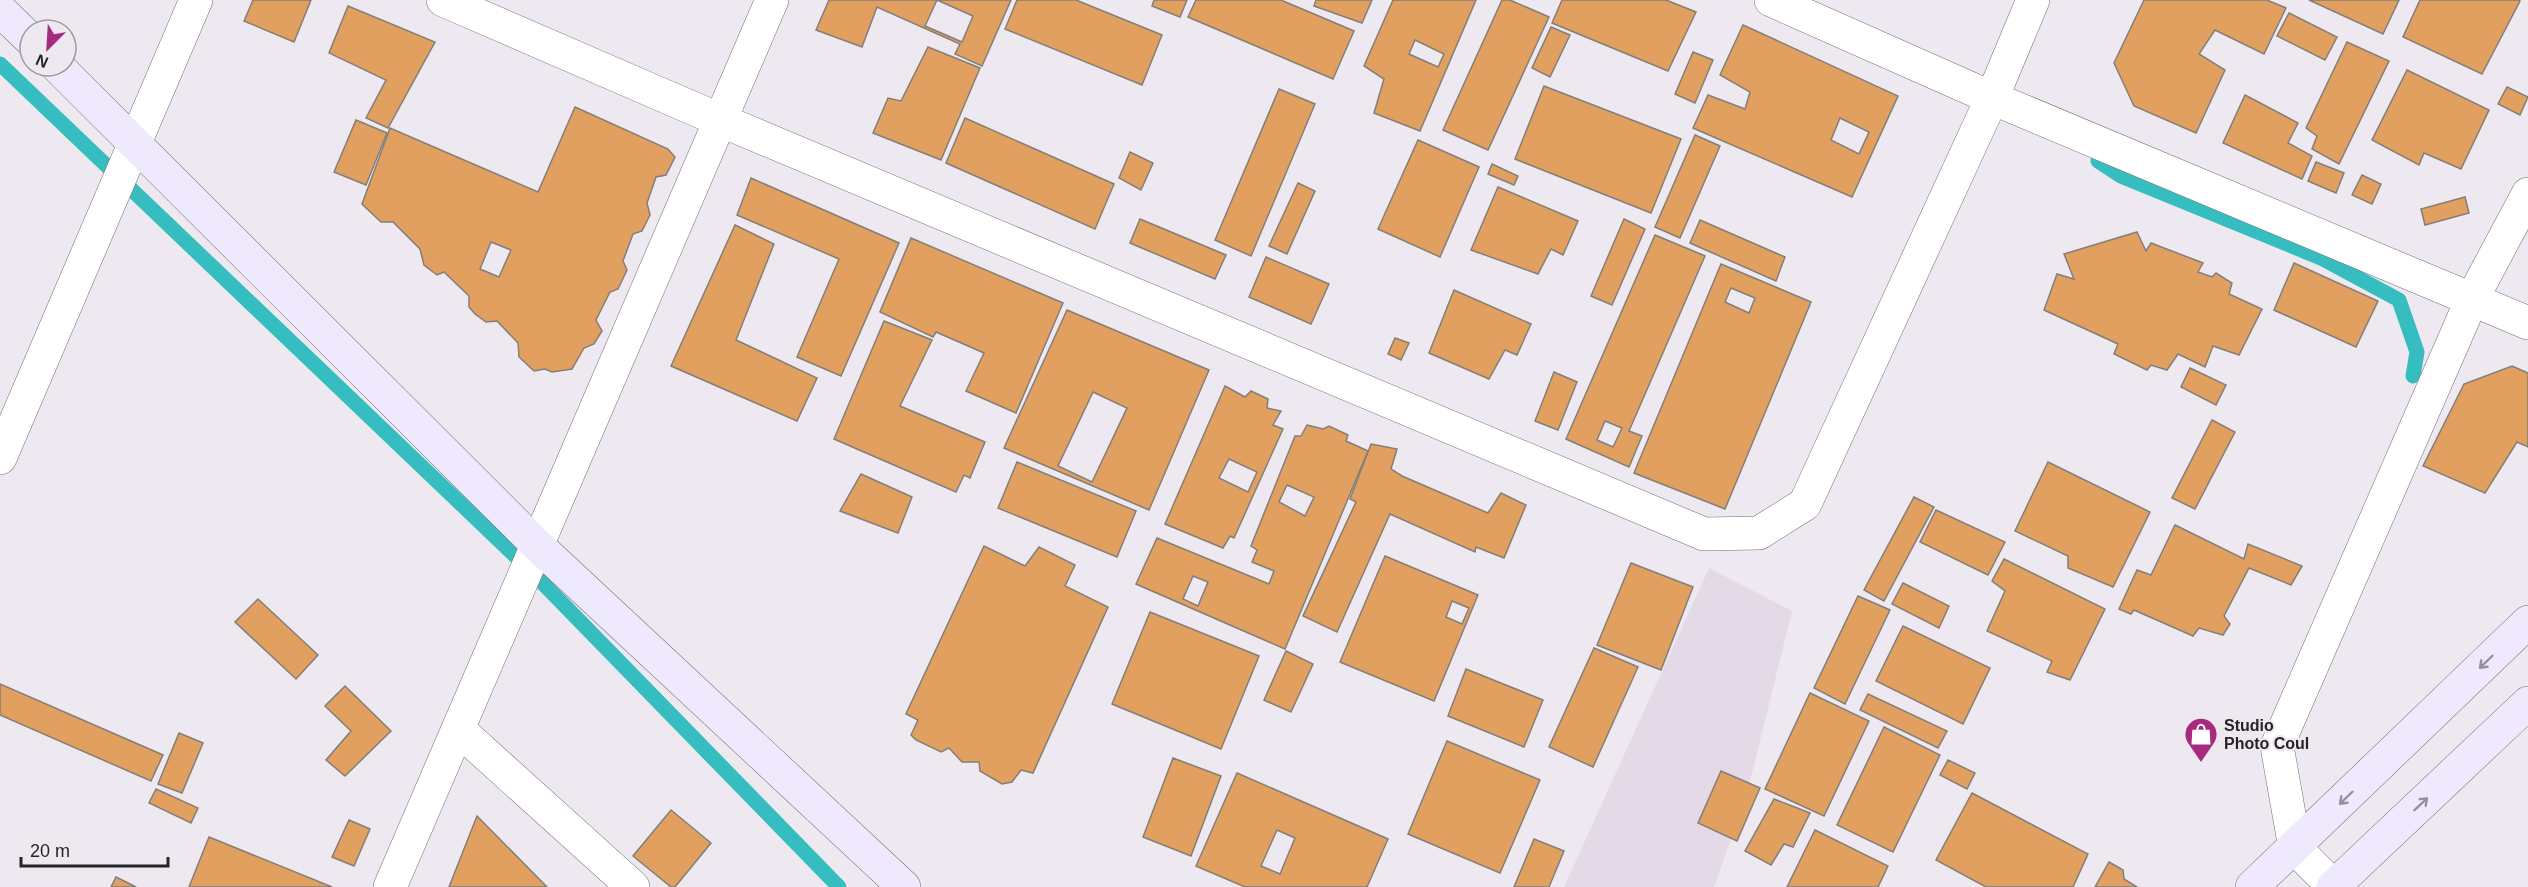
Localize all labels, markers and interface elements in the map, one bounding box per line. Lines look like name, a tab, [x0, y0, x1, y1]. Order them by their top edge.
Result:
north arrow	[18, 18, 78, 78]
text: N	[33, 51, 51, 71]
one-way arrow	[2479, 655, 2494, 669]
shop icon: Studio Photo Coul	[2183, 716, 2219, 763]
place label: Studio Photo Coul	[2224, 717, 2309, 752]
one-way arrow	[2339, 791, 2354, 806]
one-way arrow	[2414, 796, 2429, 811]
scale bar	[21, 830, 168, 868]
text: 20 m	[30, 841, 70, 861]

